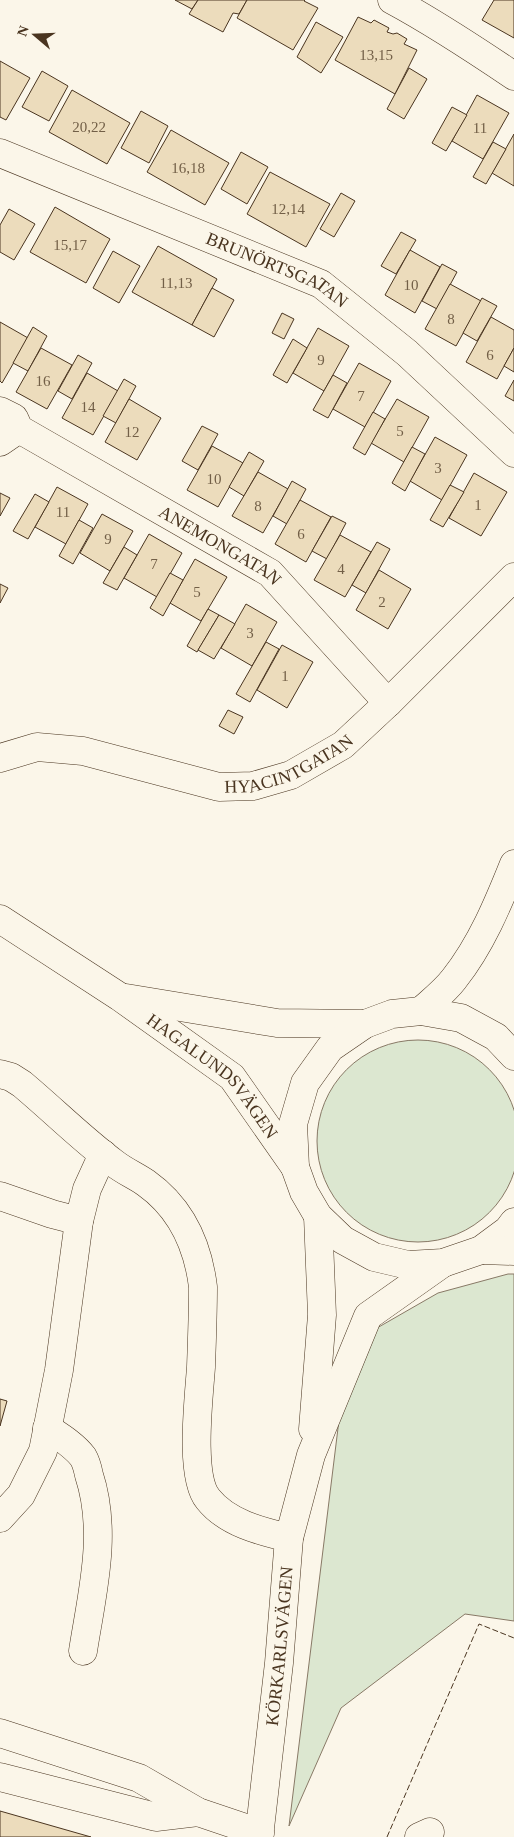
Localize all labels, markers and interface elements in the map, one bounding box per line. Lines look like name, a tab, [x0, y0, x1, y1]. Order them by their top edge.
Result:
north arrow	[10, 10, 60, 60]
text: N	[14, 24, 32, 38]
house number: 13,15	[359, 47, 393, 63]
house number: 20,22	[72, 119, 106, 135]
house number: 11	[473, 120, 487, 136]
house number: 16,18	[171, 160, 205, 176]
house number: 12,14	[271, 201, 305, 217]
street label: BRUNÖRTSGATAN	[203, 228, 352, 312]
house number: 15,17	[53, 237, 87, 253]
house number: 11,13	[159, 275, 193, 291]
house number: 10	[404, 277, 419, 293]
house number: 8	[447, 311, 455, 327]
house number: 6	[486, 347, 494, 363]
house number: 9	[317, 352, 325, 368]
house number: 16	[36, 373, 51, 389]
house number: 7	[357, 388, 365, 404]
house number: 14	[81, 399, 96, 415]
house number: 5	[396, 423, 404, 439]
house number: 12	[125, 424, 140, 440]
house number: 3	[434, 460, 442, 476]
house number: 10	[207, 471, 222, 487]
house number: 1	[474, 497, 482, 513]
house number: 8	[254, 498, 262, 514]
street label: ANEMONGATAN	[155, 501, 286, 589]
house number: 11	[56, 504, 70, 520]
house number: 6	[297, 526, 305, 542]
house number: 9	[104, 531, 112, 547]
house number: 7	[150, 556, 158, 572]
house number: 4	[337, 561, 345, 577]
house number: 5	[193, 584, 201, 600]
house number: 2	[378, 594, 386, 610]
house number: 3	[246, 625, 254, 641]
house number: 1	[281, 668, 289, 684]
street label: HYACINTGATAN	[224, 731, 357, 797]
street label: HAGALUNDSVÄGEN	[143, 1009, 282, 1142]
street label: KÖRKARLSVÄGEN	[262, 1566, 297, 1727]

